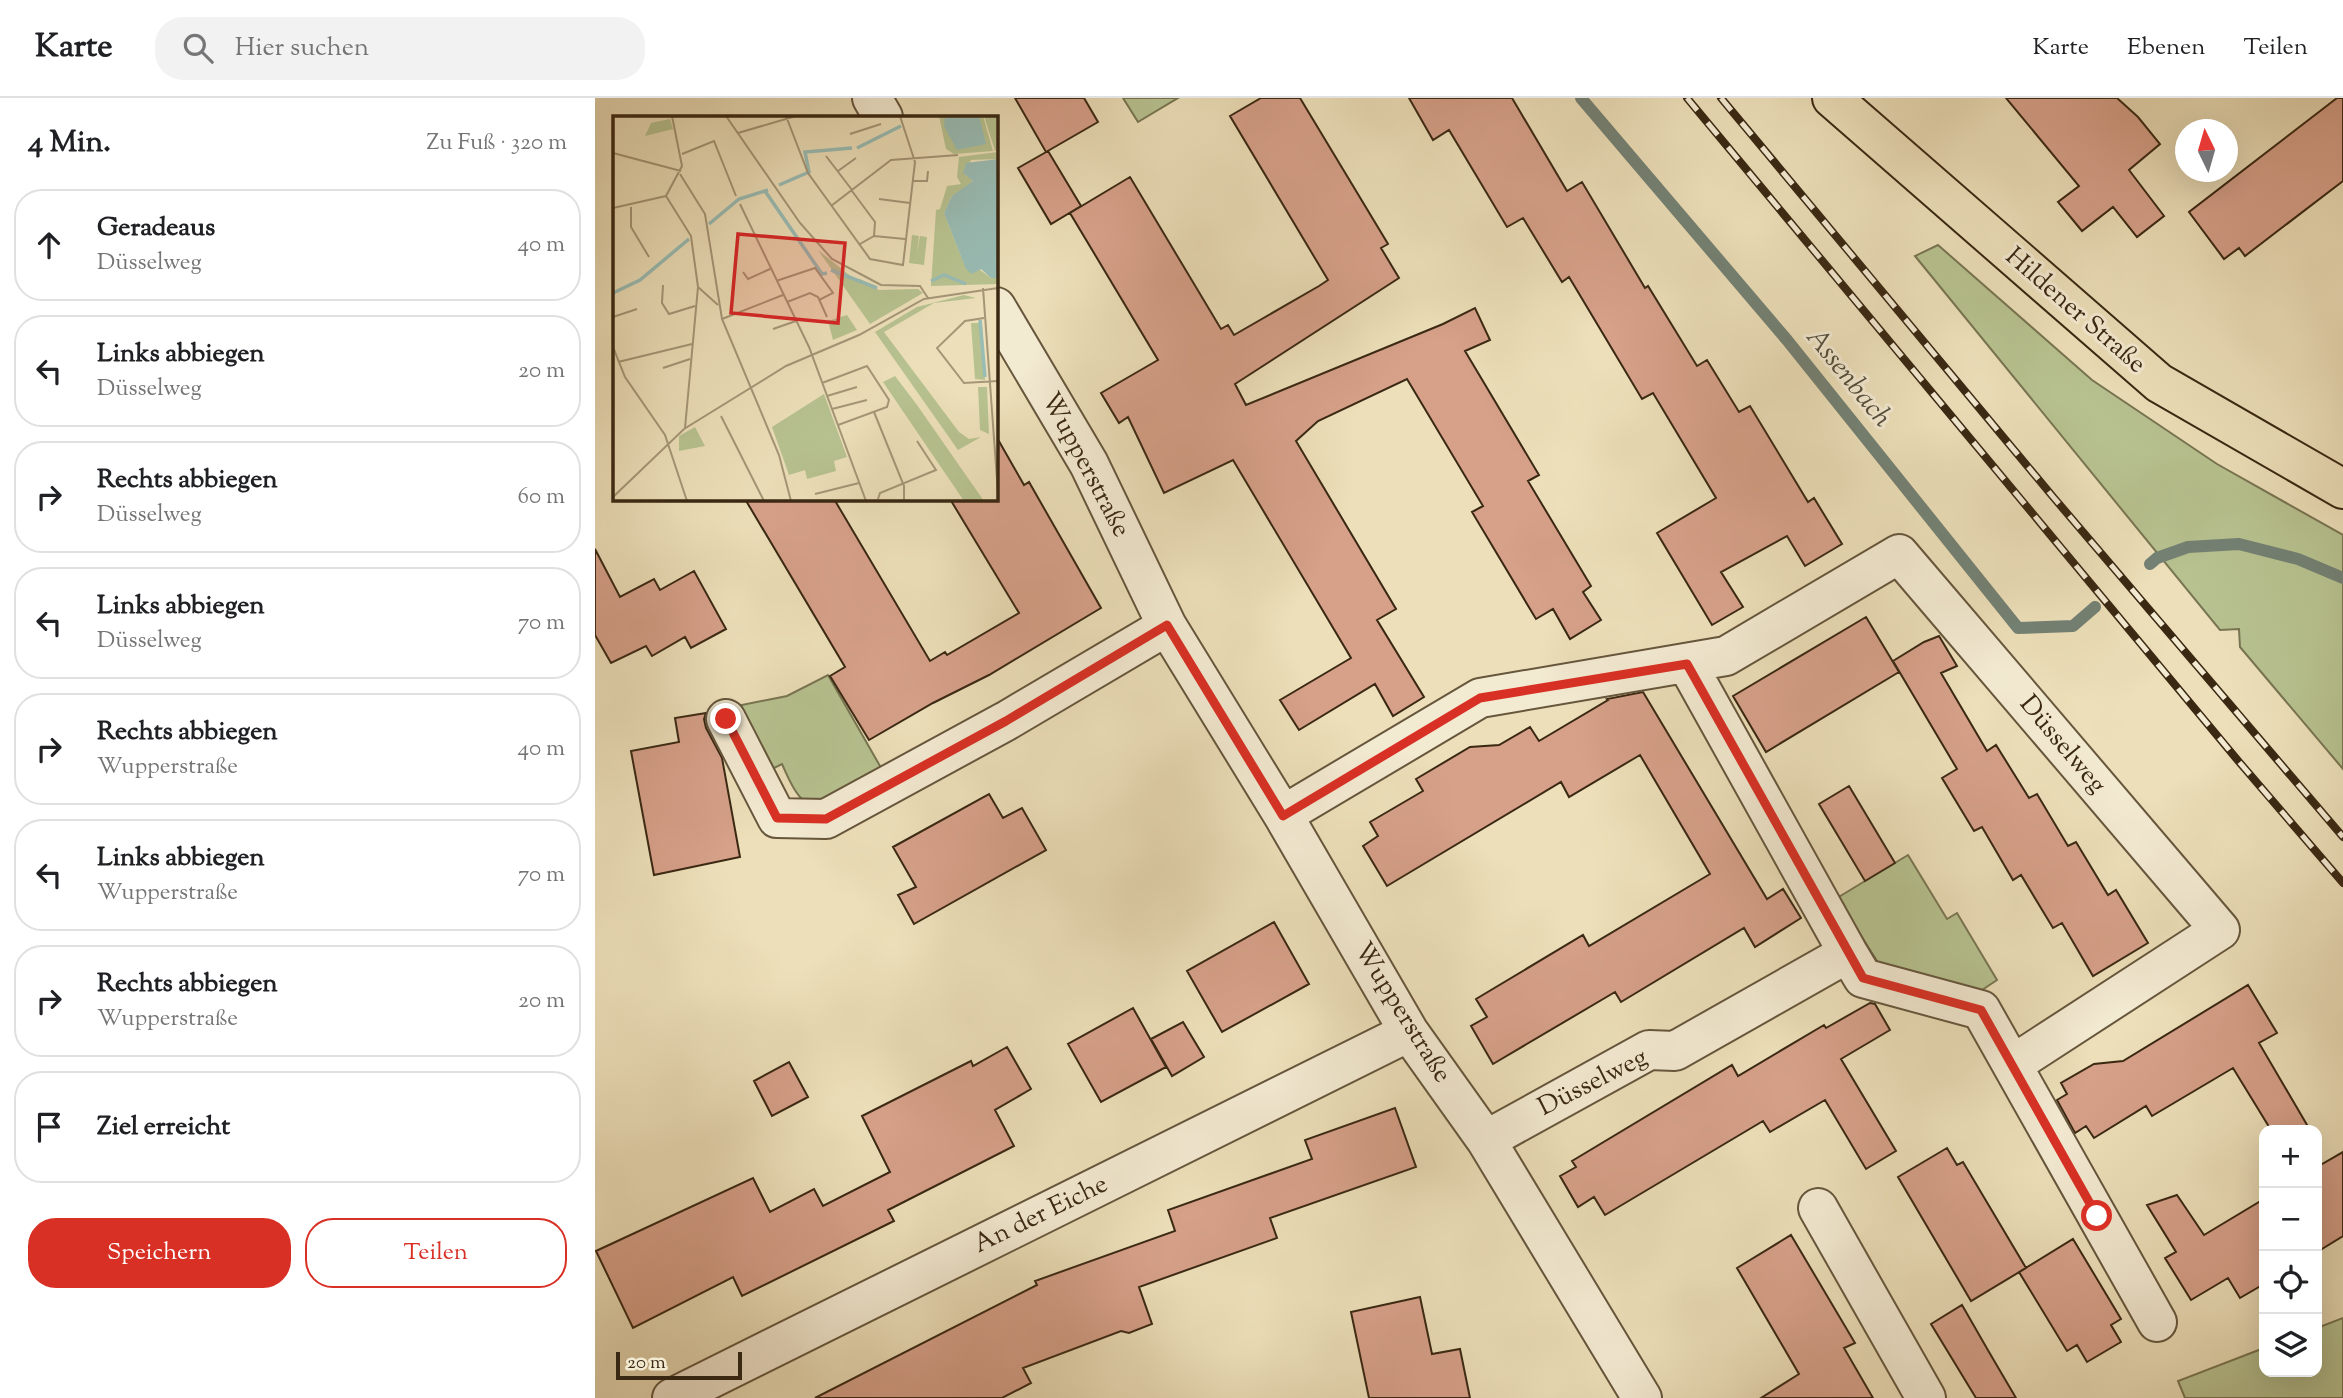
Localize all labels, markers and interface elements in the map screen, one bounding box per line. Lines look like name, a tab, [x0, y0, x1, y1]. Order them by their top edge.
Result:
search box	[155, 17, 645, 80]
text: Karte	[35, 24, 113, 72]
icon: search	[179, 29, 217, 67]
text: Hier suchen	[235, 30, 369, 67]
text: Karte	[2032, 31, 2089, 65]
text: Ebenen	[2127, 31, 2205, 65]
text: Teilen	[2243, 31, 2308, 65]
inset map	[613, 116, 997, 500]
north arrow	[2175, 119, 2238, 182]
text: 4 Min.	[28, 122, 111, 165]
text: Zu Fuß · 320 m	[426, 127, 567, 160]
text: Geradeaus	[97, 210, 215, 247]
icon: ahead	[30, 226, 68, 264]
text: 40 m	[518, 229, 565, 262]
street label: Hildener Straße	[1996, 239, 2154, 383]
text: Düsselweg	[97, 247, 202, 280]
water label: Assenbach	[1795, 319, 1901, 437]
text: Links abbiegen	[97, 336, 265, 373]
icon: left	[30, 352, 68, 390]
text: 20 m	[518, 355, 565, 388]
text: Düsselweg	[97, 373, 202, 406]
street label: Wupperstraße	[1031, 386, 1139, 544]
text: Rechts abbiegen	[97, 462, 278, 499]
icon: right	[30, 478, 68, 516]
text: 60 m	[517, 481, 565, 514]
text: Düsselweg	[97, 499, 202, 532]
text: Links abbiegen	[97, 588, 265, 625]
icon: left	[30, 604, 68, 642]
text: 70 m	[518, 607, 565, 640]
text: Düsselweg	[97, 625, 202, 658]
street label: Düsselweg	[2010, 688, 2114, 802]
route end	[710, 703, 741, 734]
text: Rechts abbiegen	[97, 714, 278, 751]
icon: right	[30, 730, 68, 768]
text: 40 m	[518, 733, 565, 766]
text: Wupperstraße	[97, 751, 238, 784]
text: Links abbiegen	[97, 840, 265, 877]
icon: left	[30, 856, 68, 894]
text: 70 m	[518, 859, 565, 892]
text: Wupperstraße	[97, 877, 238, 910]
street label: Wupperstraße	[1344, 936, 1460, 1090]
text: Rechts abbiegen	[97, 966, 278, 1003]
icon: right	[30, 982, 68, 1020]
text: 20 m	[518, 985, 565, 1018]
text: Wupperstraße	[97, 1003, 238, 1036]
street label: Düsselweg	[1532, 1040, 1654, 1126]
icon: arrive	[30, 1108, 68, 1146]
text: Ziel erreicht	[97, 1109, 230, 1146]
map controls	[2259, 1125, 2322, 1377]
button: +	[2259, 1125, 2322, 1188]
street label: An der Eiche	[967, 1166, 1115, 1264]
button: −	[2259, 1188, 2322, 1251]
route start	[2081, 1200, 2112, 1231]
button: Speichern	[28, 1218, 291, 1288]
button: Teilen	[305, 1218, 567, 1288]
button: locate	[2259, 1251, 2322, 1314]
button: layers	[2259, 1314, 2322, 1377]
scale bar	[616, 1349, 742, 1381]
text: 20 m	[627, 1350, 666, 1377]

